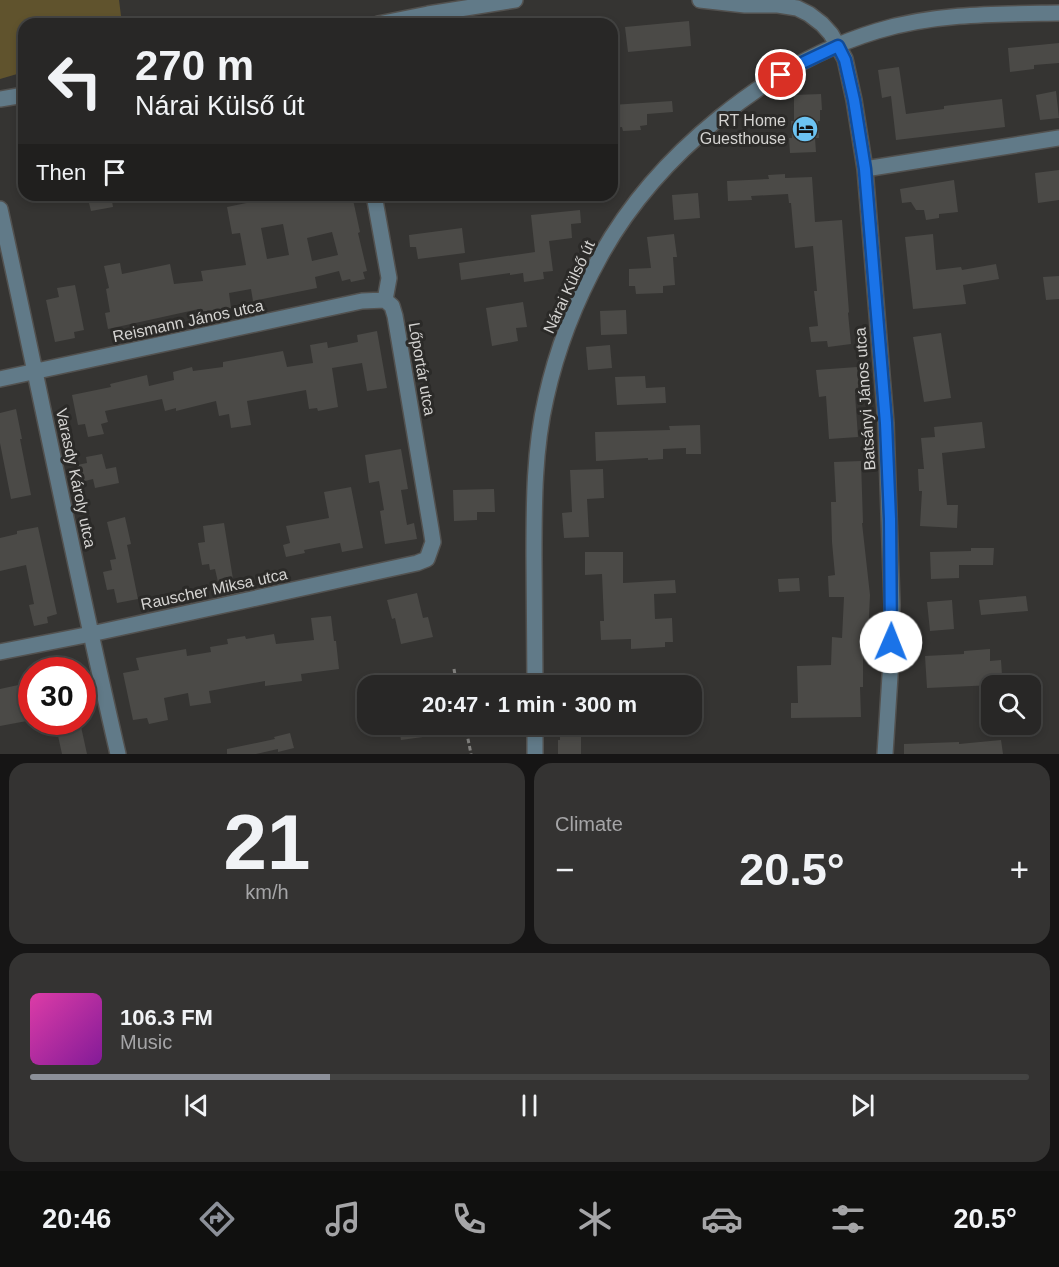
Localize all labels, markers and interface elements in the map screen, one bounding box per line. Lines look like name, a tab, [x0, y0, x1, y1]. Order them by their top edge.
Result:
icon: left	[36, 42, 114, 120]
text: 270 m	[135, 42, 254, 89]
pin	[755, 49, 806, 100]
icon: arrive	[764, 58, 797, 91]
text: Nárai Külső út	[135, 91, 305, 121]
place label: RT Home Guesthouse	[700, 112, 786, 147]
hotel icon: RT Home Guesthouse	[790, 114, 820, 144]
icon: arrive	[98, 156, 131, 189]
text: Then	[36, 160, 86, 185]
street label: Nárai Külső út	[540, 237, 598, 336]
street label: Reismann János utca	[111, 297, 265, 345]
street label: Lőportár utca	[405, 321, 439, 417]
street label: Batsányi János utca	[852, 327, 878, 471]
street label: Varasdy Károly utca	[53, 407, 99, 549]
street label: Rauscher Miksa utca	[139, 565, 289, 613]
position arrow	[859, 610, 923, 674]
speed limit sign: 30	[18, 657, 96, 735]
map controls	[981, 675, 1041, 735]
button: search	[981, 675, 1041, 735]
text: 20:47 · 1 min · 300 m	[422, 692, 637, 717]
text: 21	[224, 798, 310, 886]
text: Climate	[555, 813, 623, 835]
text: 20.5°	[739, 844, 845, 895]
text: −	[555, 851, 574, 888]
text: +	[1010, 851, 1029, 888]
text: km/h	[245, 881, 289, 903]
text: 106.3 FM	[120, 1005, 213, 1030]
text: Music	[120, 1031, 172, 1053]
icon: previous	[180, 1089, 213, 1122]
icon: pause	[513, 1089, 546, 1122]
icon: next	[846, 1089, 879, 1122]
icon: directions	[196, 1198, 238, 1240]
icon: music	[322, 1198, 364, 1240]
icon: phone	[448, 1198, 490, 1240]
icon: climate	[574, 1198, 616, 1240]
icon: car	[701, 1198, 743, 1240]
icon: filters	[827, 1198, 869, 1240]
text: 20:46	[42, 1204, 111, 1234]
text: 20.5°	[953, 1204, 1017, 1234]

